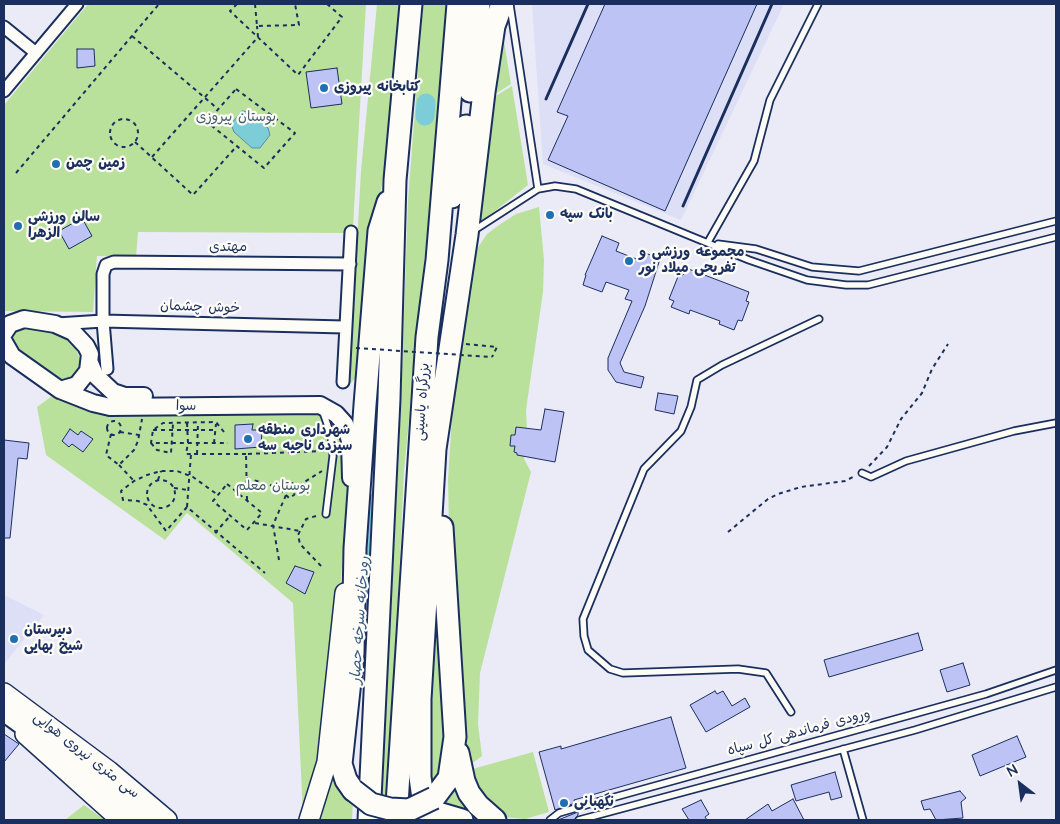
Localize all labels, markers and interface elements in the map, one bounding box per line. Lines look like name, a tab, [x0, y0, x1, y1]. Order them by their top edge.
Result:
place label: کتابخانه پیروزی	[334, 80, 420, 96]
marker: کتابخانه پیروزی	[318, 82, 330, 94]
park label: بوستان پیروزی	[196, 110, 276, 126]
place label: زمین چمن	[66, 156, 125, 172]
marker: زمین چمن	[50, 158, 62, 170]
place label: بانک سپه	[560, 207, 613, 223]
marker: بانک سپه	[544, 209, 556, 221]
place label: سالن ورزشی الزهرا	[28, 210, 100, 242]
marker: سالن ورزشی الزهرا	[12, 220, 24, 232]
street label: مهتدی	[209, 240, 247, 256]
place label: مجموعه ورزشی و تفریحی میلاد نور	[639, 245, 744, 278]
marker: مجموعه ورزشی و تفریحی میلاد نور	[623, 255, 635, 267]
street label: خوش چشمان	[160, 298, 240, 318]
street label: بزرگراه یاسینی	[412, 362, 434, 442]
street label: سوا	[176, 399, 196, 415]
place label: شهرداری منطقه سیزده ناحیه سه	[258, 423, 352, 456]
marker: شهرداری منطقه سیزده ناحیه سه	[242, 433, 254, 445]
park label: بوستان معلم	[236, 479, 310, 495]
water label: رودخانه سرخه حصار	[348, 556, 374, 684]
place label: دبیرستان شیخ بهایی	[24, 623, 83, 656]
marker: دبیرستان شیخ بهایی	[8, 633, 20, 645]
street label: ورودی فرماندهی کل سپاه	[726, 706, 872, 760]
street label: سی متری نیروی هوایی	[30, 709, 142, 803]
north arrow	[995, 759, 1045, 809]
text: N	[1004, 760, 1021, 782]
place label: نگهبانی	[574, 795, 614, 811]
marker: نگهبانی	[558, 797, 570, 809]

